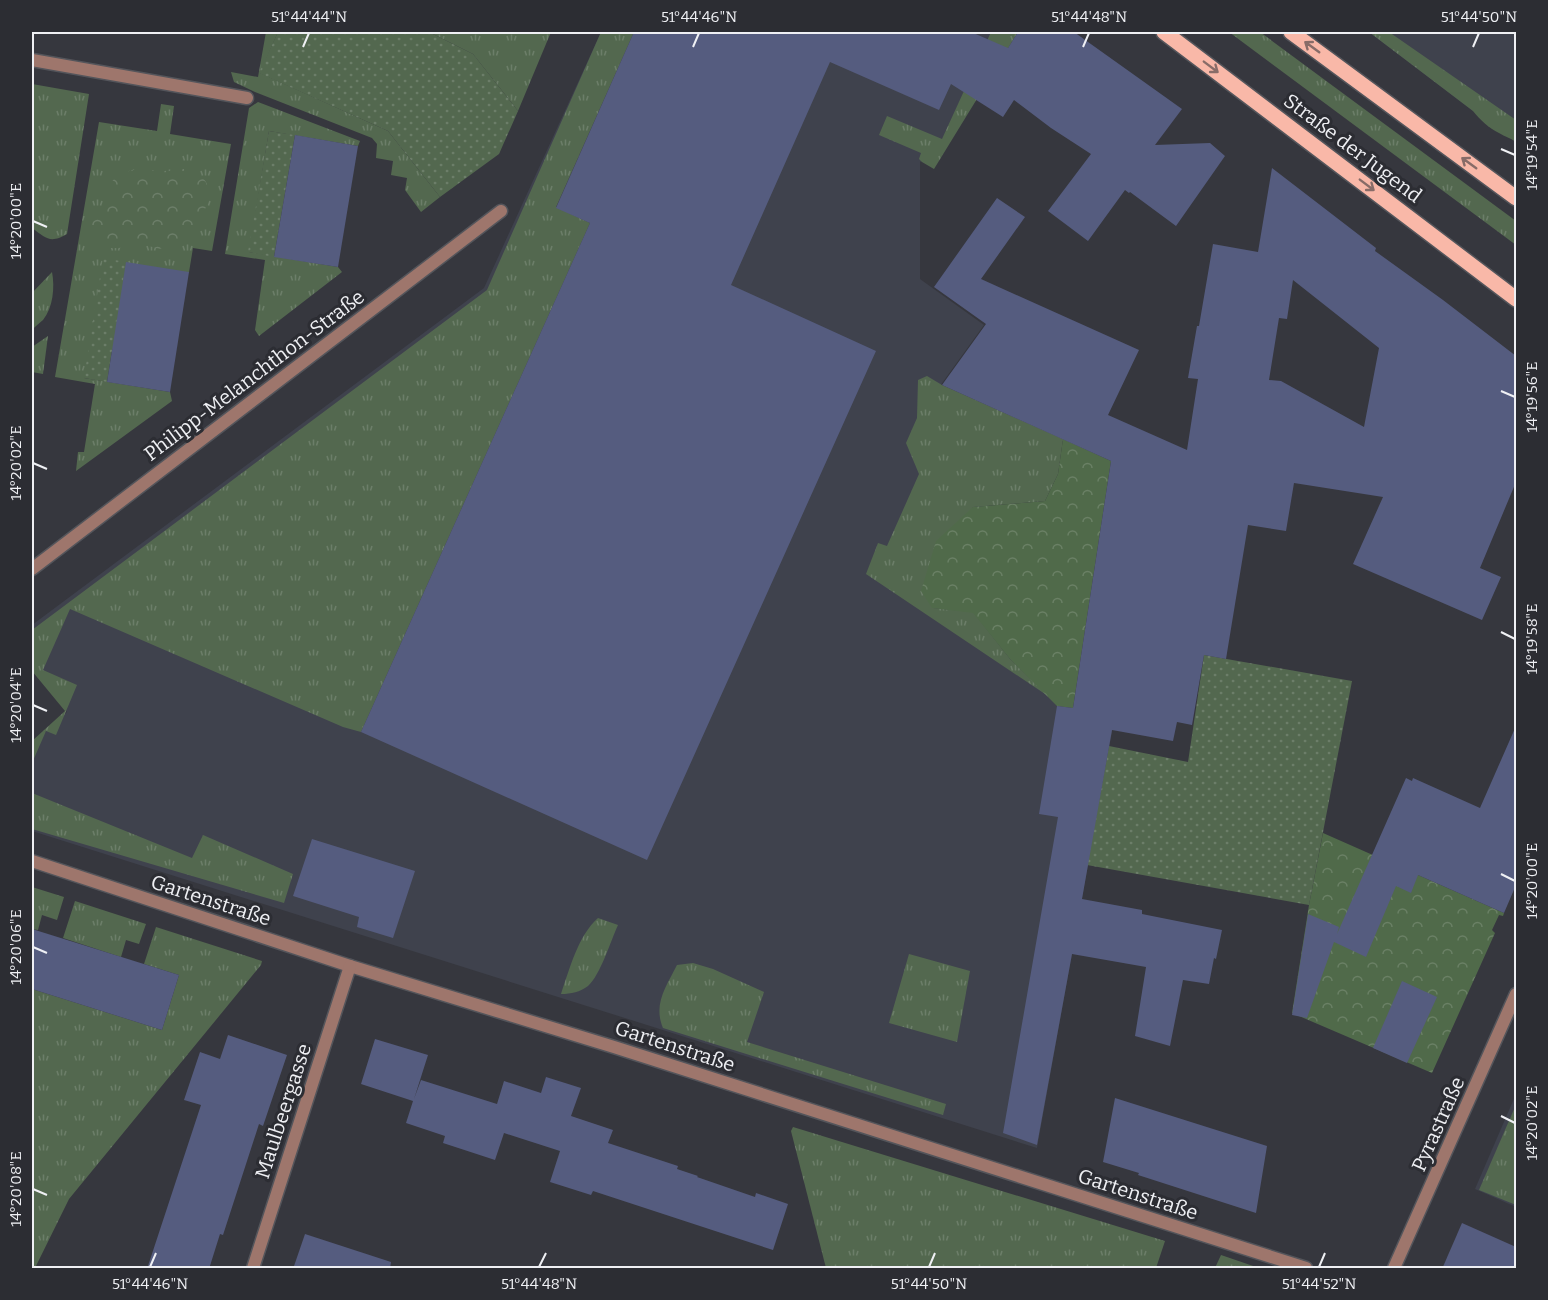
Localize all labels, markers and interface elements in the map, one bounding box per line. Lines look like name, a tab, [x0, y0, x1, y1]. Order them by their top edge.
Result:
text: 51°44'44"N	[271, 8, 347, 26]
text: 51°44'46"N	[661, 8, 737, 26]
text: 51°44'48"N	[1051, 8, 1127, 26]
text: 51°44'50"N	[1441, 8, 1517, 26]
one-way arrow	[1305, 41, 1321, 53]
one-way arrow	[1203, 60, 1219, 73]
street label: Straße der Jugend	[1279, 88, 1427, 208]
text: 14°19'54"E	[1523, 119, 1541, 191]
one-way arrow	[1462, 157, 1478, 169]
one-way arrow	[1358, 178, 1374, 191]
text: 14°20'00"E	[7, 183, 25, 259]
street label: Philipp-Melanchthon-Straße	[139, 284, 369, 466]
text: 14°19'56"E	[1523, 361, 1541, 433]
text: 14°20'02"E	[7, 426, 25, 501]
text: 14°19'58"E	[1523, 604, 1541, 675]
text: 14°20'04"E	[7, 667, 25, 743]
text: 14°20'00"E	[1523, 843, 1541, 919]
street label: Gartenstraße	[148, 869, 274, 931]
text: 14°20'06"E	[7, 909, 25, 985]
street label: Gartenstraße	[612, 1015, 738, 1077]
street label: Maulbeergasse	[250, 1041, 316, 1181]
street label: Pyrastraße	[1406, 1073, 1470, 1175]
text: 14°20'02"E	[1523, 1086, 1541, 1161]
text: 14°20'08"E	[7, 1151, 25, 1227]
street label: Gartenstraße	[1075, 1163, 1201, 1225]
text: 51°44'46"N	[112, 1275, 188, 1293]
text: 51°44'48"N	[501, 1275, 577, 1293]
text: 51°44'50"N	[891, 1275, 967, 1293]
text: 51°44'52"N	[1282, 1275, 1356, 1293]

